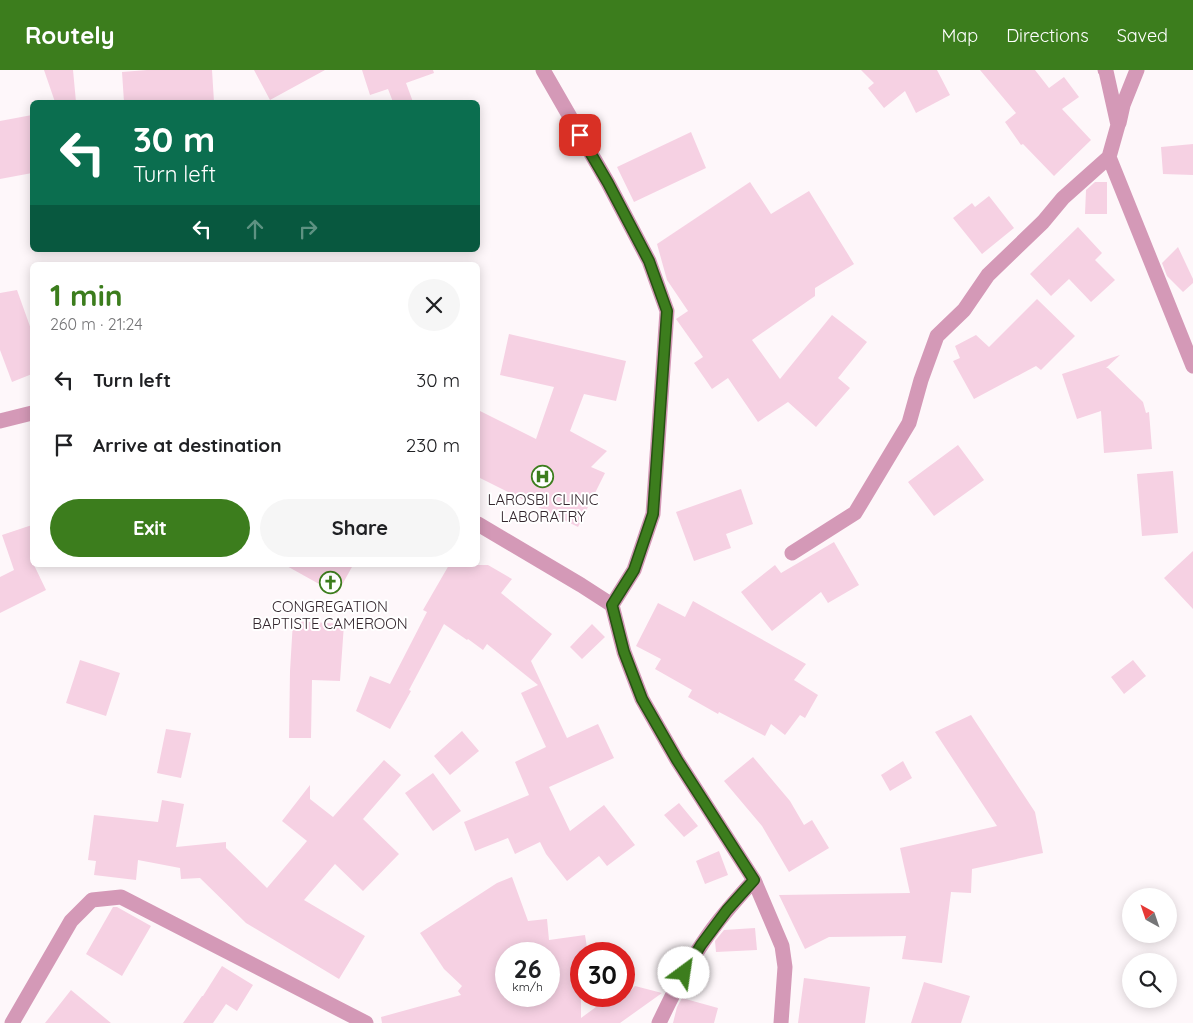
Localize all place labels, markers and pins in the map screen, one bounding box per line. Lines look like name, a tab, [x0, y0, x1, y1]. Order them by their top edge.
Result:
pin	[559, 114, 601, 156]
hospital icon: LAROSBI CLINIC LABORATRY	[531, 464, 555, 488]
place label: LAROSBI CLINIC LABORATRY	[487, 490, 599, 526]
church icon: CONGREGATION BAPTISTE CAMEROON	[318, 571, 342, 595]
place label: CONGREGATION BAPTISTE CAMEROON	[252, 597, 408, 633]

